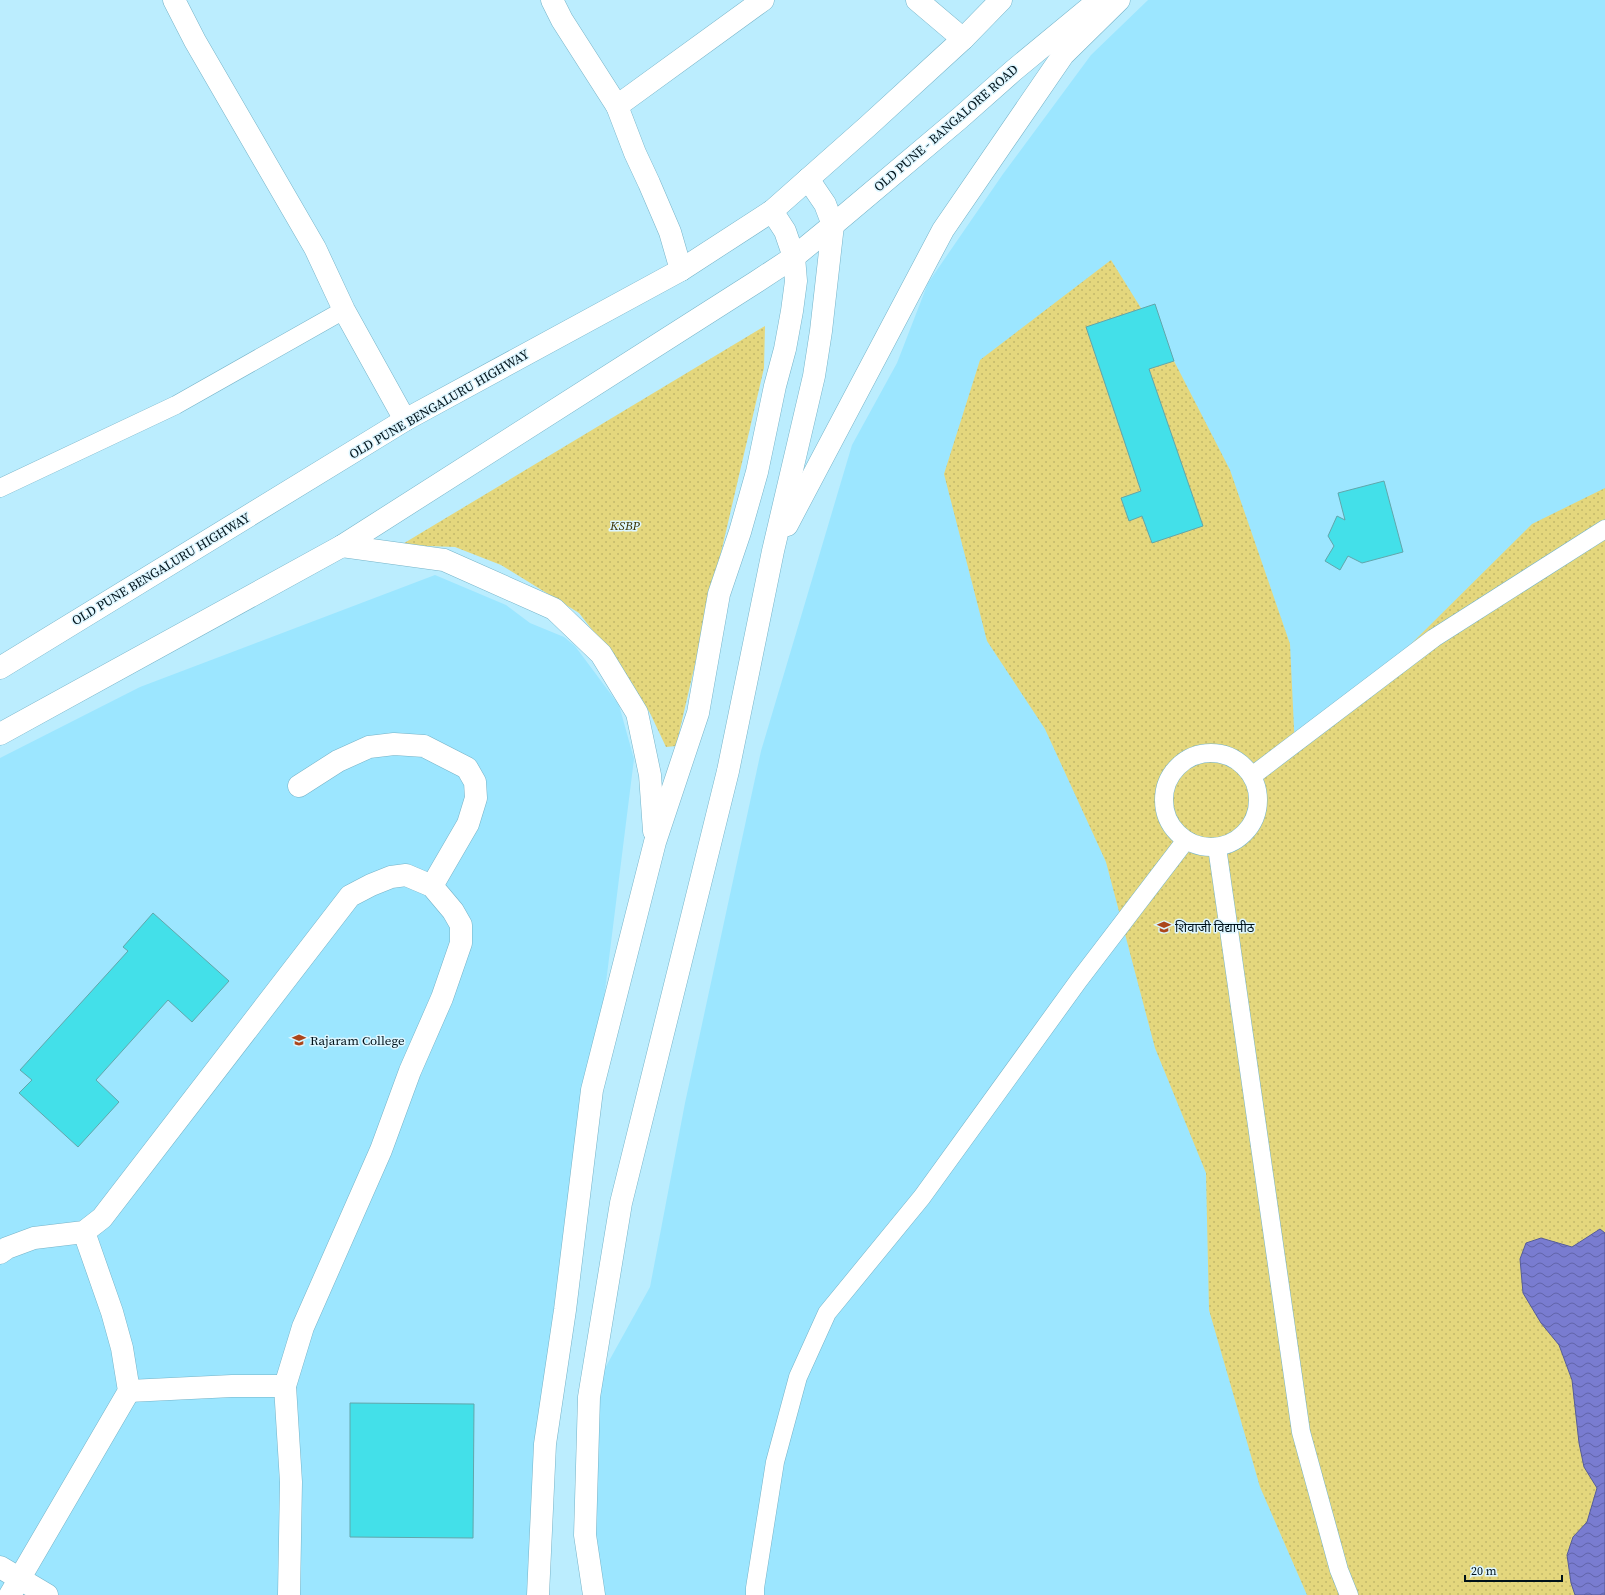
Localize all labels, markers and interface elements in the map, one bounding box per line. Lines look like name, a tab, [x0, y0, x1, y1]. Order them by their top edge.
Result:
street label: OLD PUNE - BANGALORE ROAD	[870, 61, 1022, 195]
street label: OLD PUNE BENGALURU HIGHWAY	[346, 345, 533, 463]
street label: OLD PUNE BENGALURU HIGHWAY	[69, 508, 254, 629]
park label: KSBP	[609, 517, 641, 534]
school or university icon: शिवाजी विद्यापीठ	[1156, 919, 1172, 935]
place label: शिवाजी विद्यापीठ	[1175, 919, 1255, 936]
school or university icon: Rajaram College	[291, 1032, 307, 1048]
place label: Rajaram College	[310, 1032, 405, 1049]
scale bar	[1465, 1557, 1562, 1583]
text: 20 m	[1471, 1563, 1497, 1579]

